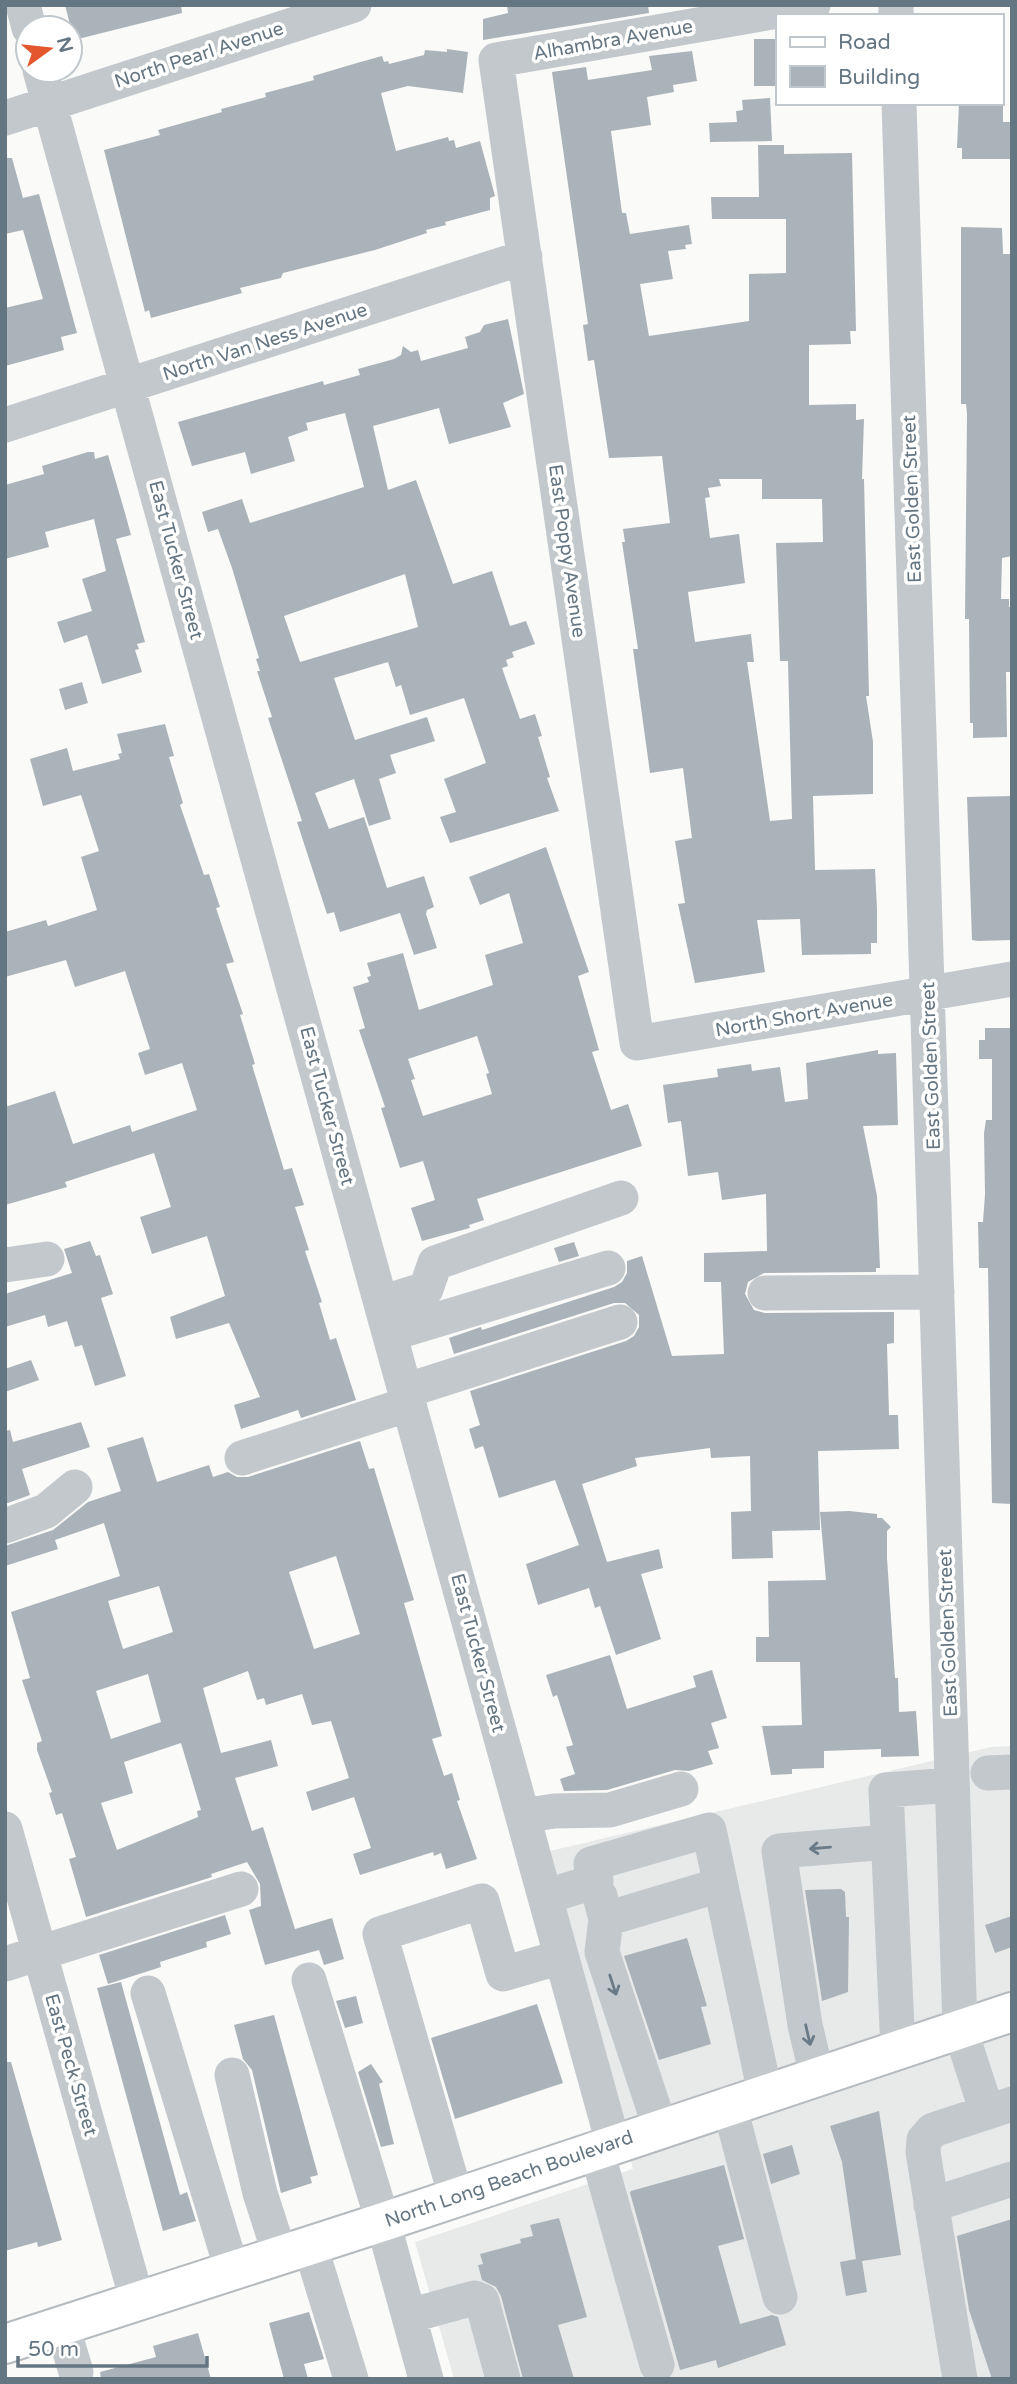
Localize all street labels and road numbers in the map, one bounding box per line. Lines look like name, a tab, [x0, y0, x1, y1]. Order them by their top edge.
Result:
street label: Alhambra Avenue	[532, 15, 694, 65]
street label: North Pearl Avenue	[112, 17, 286, 93]
street label: North Van Ness Avenue	[160, 298, 370, 386]
street label: East Golden Street	[898, 415, 926, 583]
street label: East Poppy Avenue	[544, 463, 590, 639]
street label: East Tucker Street	[144, 478, 208, 642]
street label: East Golden Street	[917, 982, 945, 1150]
street label: North Short Avenue	[714, 989, 894, 1041]
street label: East Tucker Street	[295, 1024, 359, 1188]
street label: East Golden Street	[934, 1549, 962, 1717]
street label: East Tucker Street	[446, 1571, 510, 1735]
street label: East Peck Street	[40, 1991, 102, 2139]
street label: North Long Beach Boulevard	[382, 2126, 636, 2232]

